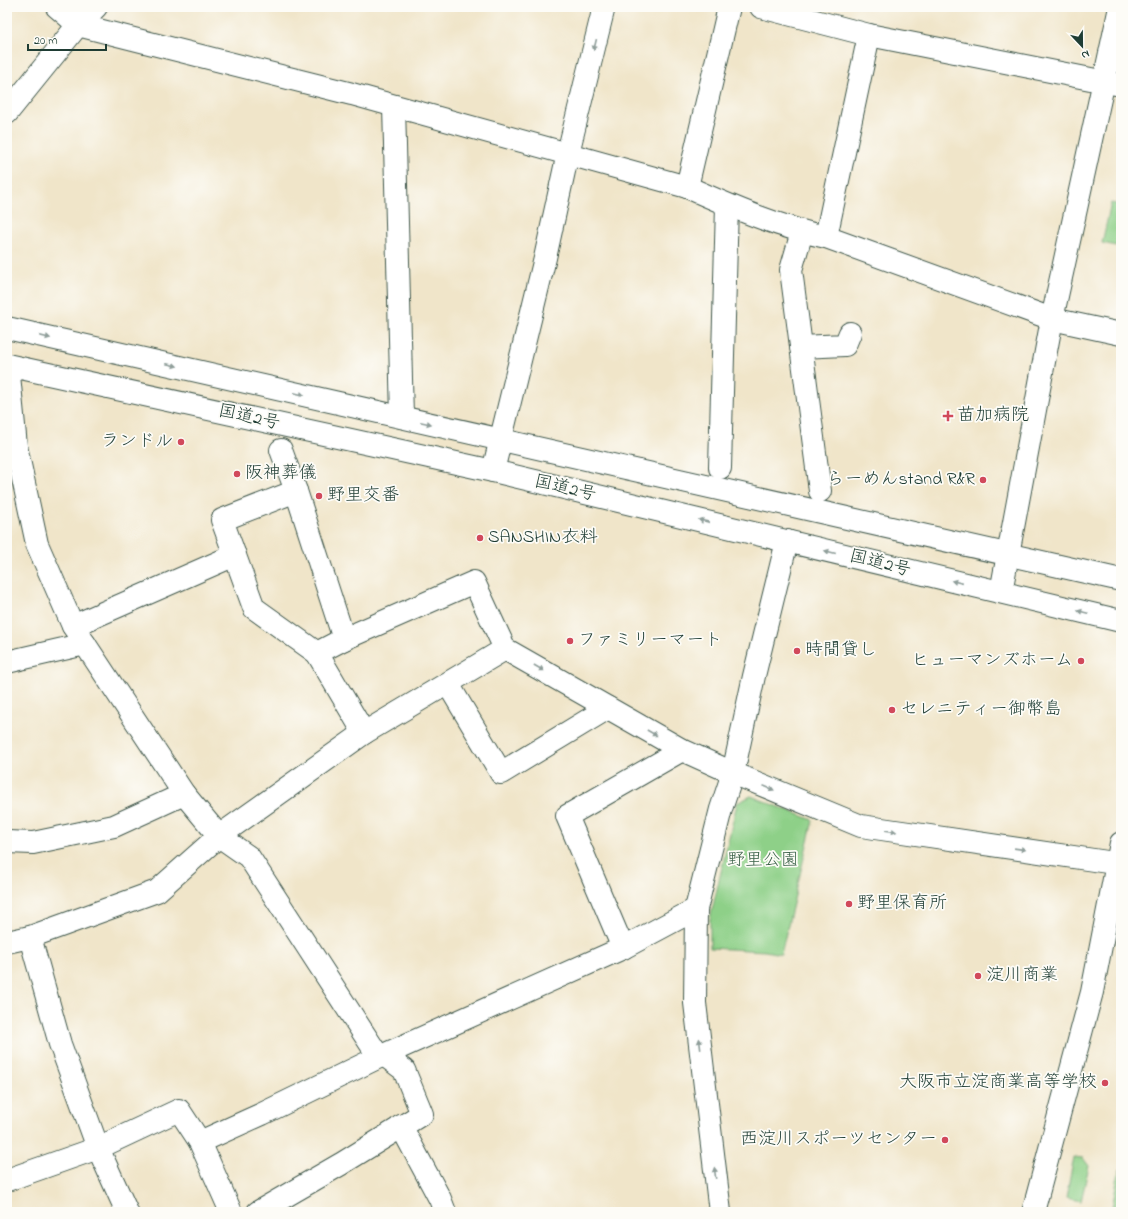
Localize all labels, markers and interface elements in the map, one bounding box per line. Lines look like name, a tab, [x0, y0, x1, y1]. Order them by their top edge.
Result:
scale bar	[28, 26, 106, 52]
north arrow	[1062, 26, 1102, 66]
text: 20 m	[34, 32, 57, 50]
one-way arrow	[592, 39, 598, 51]
text: N	[1079, 46, 1092, 63]
one-way arrow	[39, 334, 51, 340]
one-way arrow	[166, 363, 178, 369]
one-way arrow	[293, 391, 305, 397]
street label: 国道2号	[216, 399, 282, 437]
place label: 苗加病院	[957, 403, 1029, 429]
marker: 苗加病院	[942, 410, 954, 422]
one-way arrow	[419, 420, 432, 426]
place label: ランドル	[101, 429, 173, 455]
marker: ランドル	[176, 437, 186, 447]
place label: 阪神葬儀	[245, 461, 317, 487]
place label: らーめんstand R&R	[826, 467, 975, 493]
marker: 阪神葬儀	[232, 469, 242, 479]
street label: 国道2号	[531, 469, 599, 509]
marker: らーめんstand R&R	[978, 475, 988, 485]
place label: 野里交番	[327, 483, 399, 509]
marker: 野里交番	[314, 491, 324, 501]
one-way arrow	[698, 518, 710, 524]
place label: SANSHIN衣料	[488, 525, 598, 551]
marker: SANSHIN衣料	[475, 533, 485, 543]
street label: 国道2号	[846, 544, 914, 584]
one-way arrow	[824, 548, 836, 554]
one-way arrow	[950, 579, 962, 585]
one-way arrow	[1077, 609, 1089, 615]
place label: ファミリーマート	[578, 628, 722, 654]
marker: ファミリーマート	[565, 636, 575, 646]
place label: 時間貸し	[805, 638, 877, 664]
marker: 時間貸し	[792, 646, 802, 656]
place label: ヒューマンズホーム	[911, 648, 1073, 674]
marker: ヒューマンズホーム	[1076, 656, 1086, 666]
one-way arrow	[533, 665, 545, 672]
place label: セレニティー御幣島	[900, 697, 1062, 723]
marker: セレニティー御幣島	[887, 705, 897, 715]
one-way arrow	[646, 729, 658, 736]
one-way arrow	[764, 785, 776, 791]
one-way arrow	[885, 828, 897, 834]
one-way arrow	[1014, 846, 1026, 852]
park label: 野里公園	[727, 848, 799, 874]
place label: 野里保育所	[857, 891, 947, 917]
marker: 野里保育所	[844, 899, 854, 909]
place label: 淀川商業	[986, 963, 1058, 989]
marker: 淀川商業	[973, 971, 983, 981]
one-way arrow	[697, 1038, 703, 1050]
place label: 大阪市立淀商業高等学校	[899, 1070, 1097, 1096]
marker: 大阪市立淀商業高等学校	[1100, 1078, 1110, 1088]
place label: 西淀川スポーツセンター	[740, 1127, 937, 1153]
marker: 西淀川スポーツセンター	[940, 1135, 950, 1145]
one-way arrow	[712, 1167, 718, 1179]

